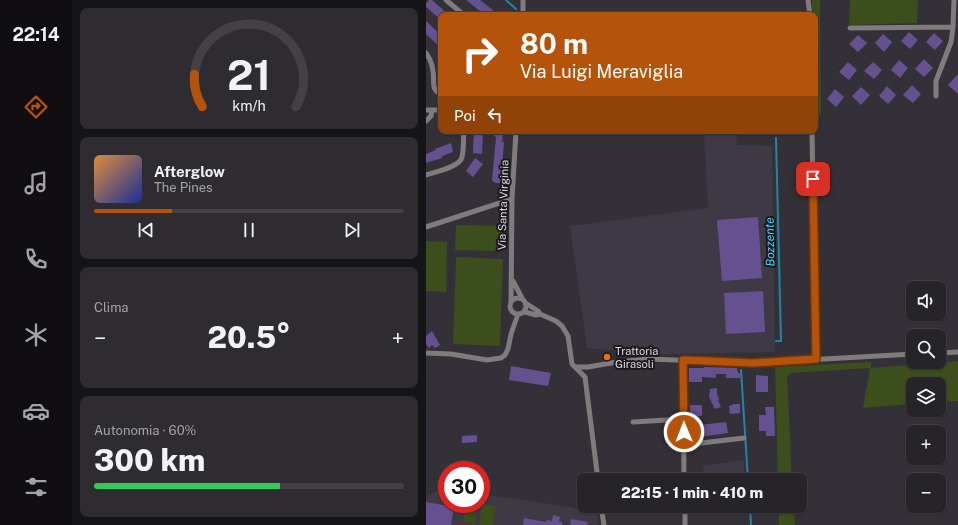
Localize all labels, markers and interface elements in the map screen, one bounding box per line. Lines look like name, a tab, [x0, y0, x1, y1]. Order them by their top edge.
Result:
text: 22:14	[12, 24, 60, 45]
text: 80 m	[520, 27, 588, 60]
icon: right	[454, 28, 506, 80]
text: 21	[227, 49, 271, 98]
text: Via Luigi Meraviglia	[520, 61, 683, 82]
icon: directions	[22, 93, 50, 121]
text: km/h	[232, 96, 266, 113]
icon: left	[484, 104, 506, 126]
text: Poi	[454, 107, 476, 124]
street label: Via Santa Virginia	[495, 160, 511, 250]
pin	[796, 162, 830, 196]
text: Afterglow	[154, 163, 225, 180]
icon: arrive	[802, 168, 824, 190]
icon: music	[22, 169, 50, 197]
text: The Pines	[154, 180, 213, 195]
water label: Bozzente	[763, 217, 777, 267]
icon: previous	[135, 219, 157, 241]
icon: pause	[238, 219, 260, 241]
icon: next	[341, 219, 363, 241]
icon: phone	[22, 245, 50, 273]
map controls	[906, 281, 946, 513]
button: sound	[906, 281, 946, 321]
text: Clima	[94, 300, 129, 315]
text: 20.5°	[207, 319, 291, 355]
icon: climate	[22, 321, 50, 349]
text: −	[94, 325, 106, 351]
text: +	[392, 325, 404, 351]
button: search	[906, 329, 946, 369]
place label: Trattoria Girasoli	[615, 345, 658, 370]
marker: Trattoria Girasoli	[602, 352, 612, 362]
button: layers	[906, 377, 946, 417]
icon: car	[22, 397, 50, 425]
position arrow	[663, 411, 705, 453]
text: Autonomia · 60%	[94, 423, 196, 438]
button: +	[906, 425, 946, 465]
text: 300 km	[94, 442, 205, 478]
speed limit sign: 30	[438, 461, 490, 513]
icon: filters	[22, 473, 50, 501]
button: −	[906, 473, 946, 513]
text: 22:15 · 1 min · 410 m	[621, 484, 763, 501]

